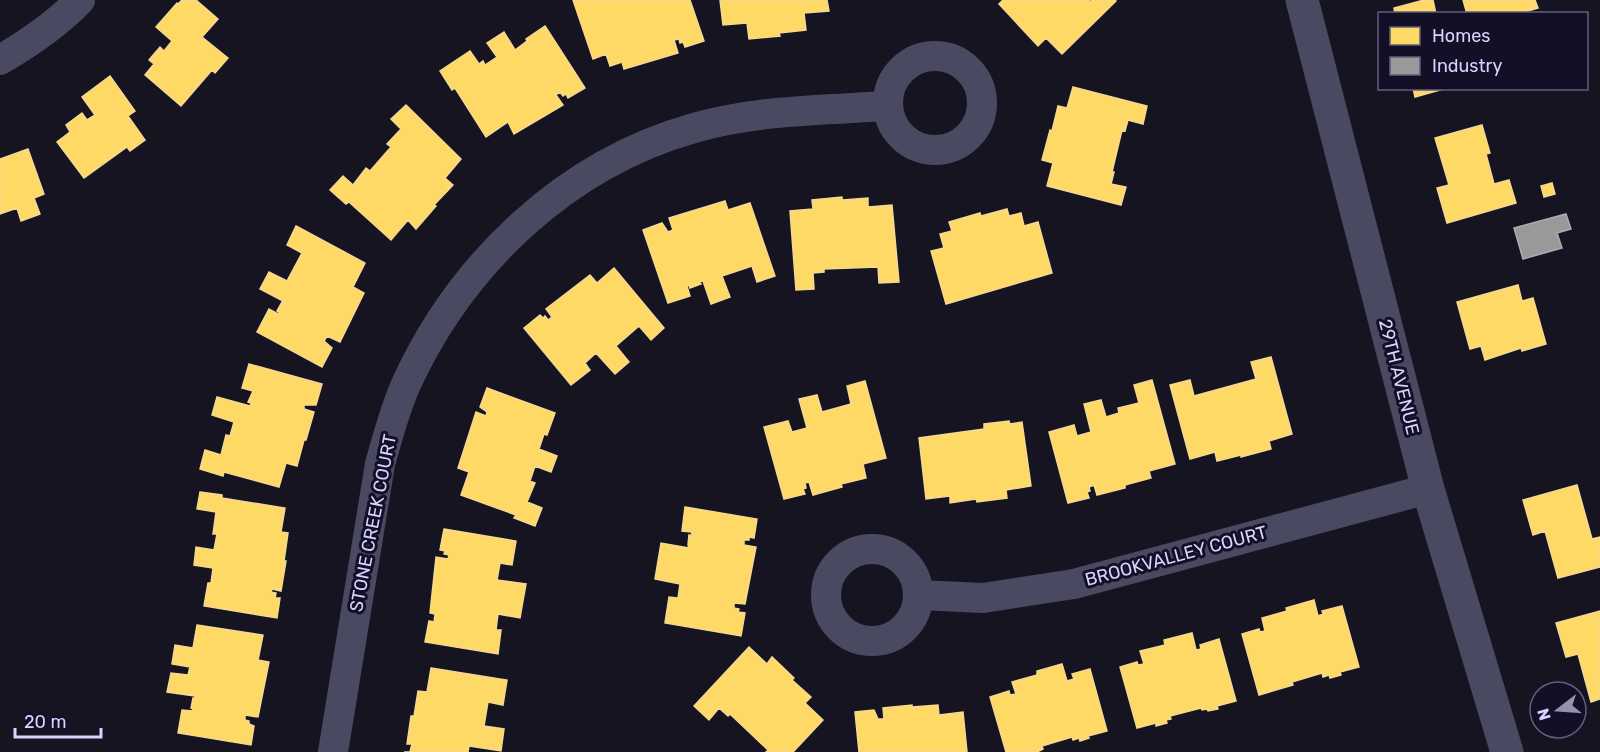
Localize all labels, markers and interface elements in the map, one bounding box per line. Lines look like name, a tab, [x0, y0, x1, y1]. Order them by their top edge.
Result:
legend	[1378, 12, 1588, 90]
text: Homes	[1432, 25, 1490, 47]
text: Industry	[1432, 55, 1502, 77]
street label: 29TH AVENUE	[1374, 317, 1424, 437]
street label: STONE CREEK COURT	[345, 432, 401, 614]
street label: BROOKVALLEY COURT	[1083, 521, 1269, 591]
north arrow	[1528, 680, 1588, 740]
scale bar	[15, 701, 100, 739]
text: N	[1533, 706, 1555, 723]
text: 20 m	[24, 711, 66, 733]

